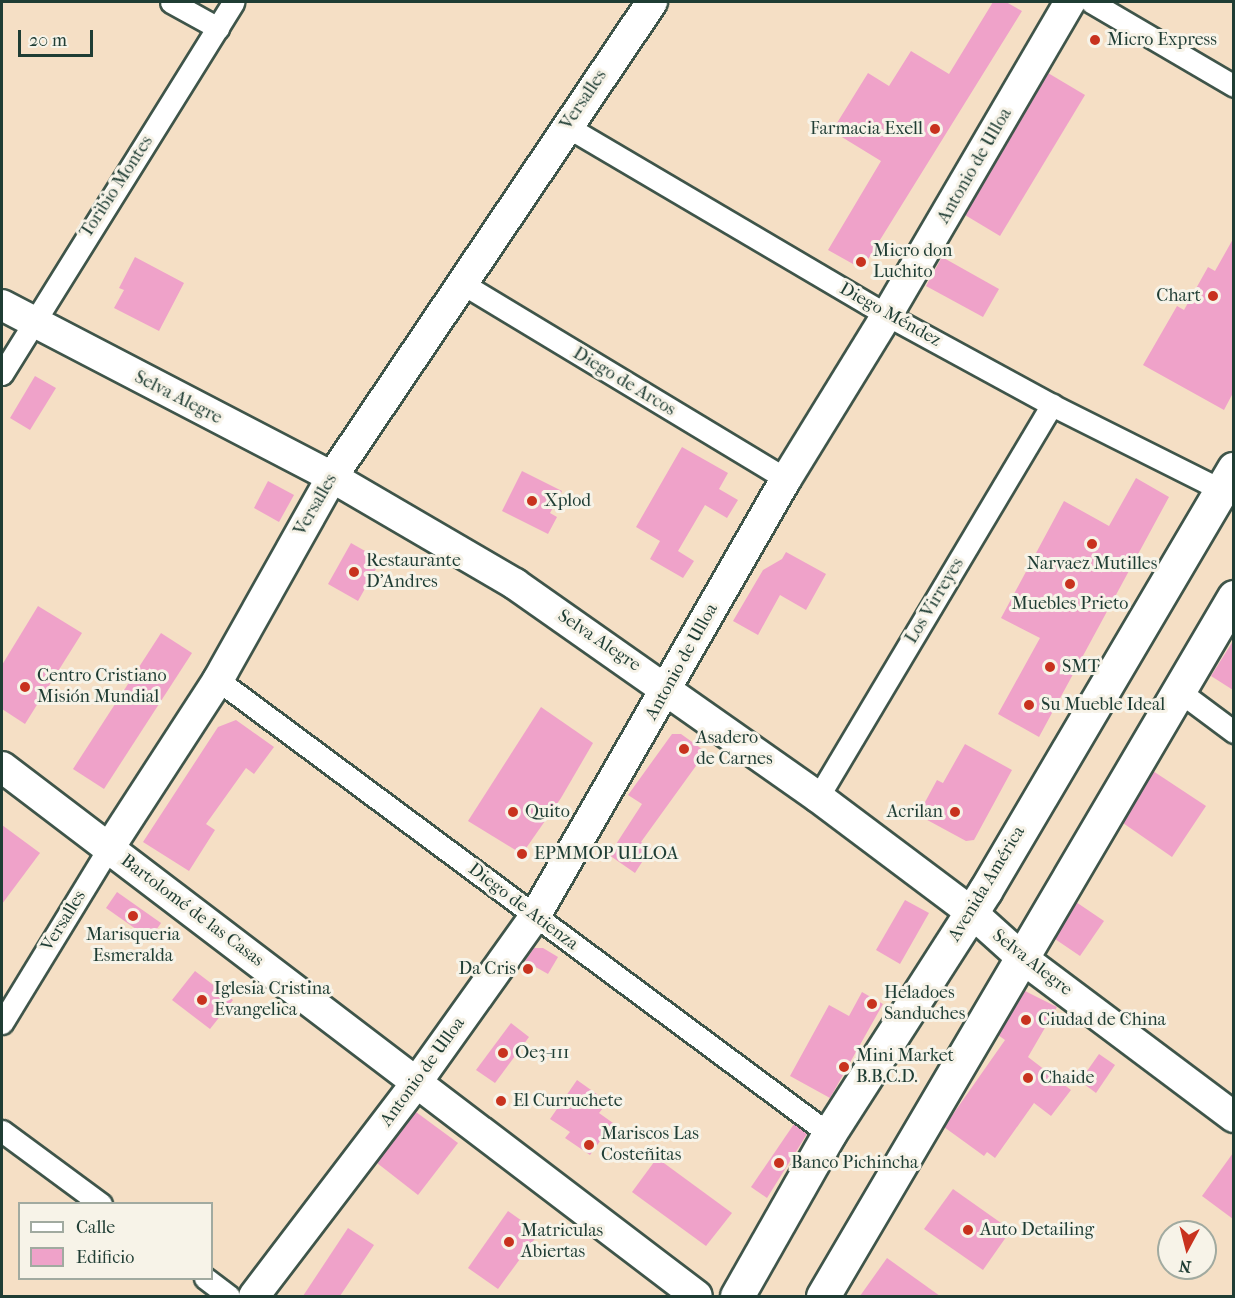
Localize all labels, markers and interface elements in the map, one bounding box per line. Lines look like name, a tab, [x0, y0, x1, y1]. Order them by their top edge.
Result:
scale bar	[21, 18, 96, 56]
place label: Micro Express	[1107, 29, 1217, 51]
text: 20 m	[29, 30, 67, 51]
marker: Micro Express	[1088, 33, 1102, 47]
street label: Versalles	[556, 66, 612, 134]
street label: Antonio de Ulloa	[933, 104, 1017, 228]
place label: Farmacia Exell	[810, 118, 923, 140]
marker: Farmacia Exell	[928, 122, 942, 136]
street label: Toribio Montes	[76, 132, 158, 242]
place label: Micro don Luchito	[873, 241, 952, 284]
marker: Micro don Luchito	[854, 255, 868, 269]
street label: Diego Méndez	[836, 278, 944, 352]
place label: Chart	[1156, 285, 1201, 307]
marker: Chart	[1206, 289, 1220, 303]
street label: Diego de Arcos	[569, 343, 679, 421]
street label: Selva Alegre	[131, 367, 225, 429]
street label: Versalles	[290, 470, 342, 540]
place label: Xplod	[544, 490, 591, 512]
marker: Xplod	[525, 494, 539, 508]
marker: Narvaez Mutilles	[1085, 537, 1099, 551]
place label: Restaurante D'Andres	[366, 551, 461, 594]
place label: Narvaez Mutilles	[1027, 553, 1157, 575]
street label: Los Virreyes	[901, 554, 969, 648]
marker: Restaurante D'Andres	[347, 565, 361, 579]
marker: Muebles Prieto	[1063, 577, 1077, 591]
place label: Muebles Prieto	[1012, 593, 1128, 615]
street label: Antonio de Ulloa	[641, 600, 723, 724]
street label: Selva Alegre	[553, 605, 645, 677]
place label: SMT	[1062, 656, 1100, 678]
marker: SMT	[1043, 660, 1057, 674]
place label: Centro Cristiano Misión Mundial	[37, 666, 167, 708]
marker: Centro Cristiano Misión Mundial	[18, 680, 32, 694]
place label: Su Mueble Ideal	[1041, 694, 1165, 716]
marker: Su Mueble Ideal	[1022, 698, 1036, 712]
place label: Asadero de Carnes	[696, 728, 773, 771]
marker: Asadero de Carnes	[677, 742, 691, 756]
place label: Quito	[525, 801, 570, 823]
place label: Acrilan	[887, 801, 943, 823]
marker: Quito	[506, 805, 520, 819]
marker: Acrilan	[948, 805, 962, 819]
street label: Avenida América	[944, 822, 1030, 946]
place label: EPMMOP ULLOA	[534, 843, 679, 865]
marker: EPMMOP ULLOA	[515, 847, 529, 861]
street label: Bartolomé de las Casas	[116, 850, 268, 972]
street label: Diego de Atienza	[464, 859, 582, 955]
street label: Versalles	[37, 887, 91, 955]
marker: Marisqueria Esmeralda	[126, 909, 140, 923]
place label: Marisqueria Esmeralda	[86, 925, 180, 968]
street label: Selva Alegre	[988, 925, 1076, 1001]
place label: Da Cris	[458, 958, 516, 980]
marker: Da Cris	[521, 962, 535, 976]
place label: Iglesia Cristina Evangelica	[214, 979, 331, 1022]
place label: Heladoes Sanduches	[884, 983, 965, 1026]
marker: Iglesia Cristina Evangelica	[195, 993, 209, 1007]
marker: Heladoes Sanduches	[865, 997, 879, 1011]
place label: Ciudad de China	[1038, 1009, 1166, 1031]
street label: Antonio de Ulloa	[376, 1013, 470, 1131]
marker: Ciudad de China	[1019, 1013, 1033, 1027]
place label: Oe3-111	[515, 1042, 569, 1064]
marker: Oe3-111	[496, 1046, 510, 1060]
place label: Mini Market B.B.C.D.	[856, 1046, 954, 1088]
marker: Mini Market B.B.C.D.	[837, 1060, 851, 1074]
place label: Chaide	[1040, 1067, 1094, 1089]
marker: Chaide	[1021, 1071, 1035, 1085]
place label: El Curruchete	[513, 1090, 623, 1112]
marker: El Curruchete	[494, 1094, 508, 1108]
place label: Mariscos Las Costeñitas	[601, 1124, 699, 1166]
marker: Mariscos Las Costeñitas	[582, 1138, 596, 1152]
place label: Banco Pichincha	[791, 1152, 918, 1174]
marker: Banco Pichincha	[772, 1156, 786, 1170]
legend	[18, 1202, 213, 1280]
text: Calle	[76, 1217, 115, 1238]
place label: Auto Detailing	[980, 1219, 1094, 1241]
north arrow	[1157, 1220, 1217, 1280]
place label: Matriculas Abiertas	[521, 1221, 603, 1264]
marker: Auto Detailing	[961, 1223, 975, 1237]
marker: Matriculas Abiertas	[502, 1235, 516, 1249]
text: Edificio	[76, 1247, 134, 1268]
text: N	[1178, 1256, 1192, 1277]

